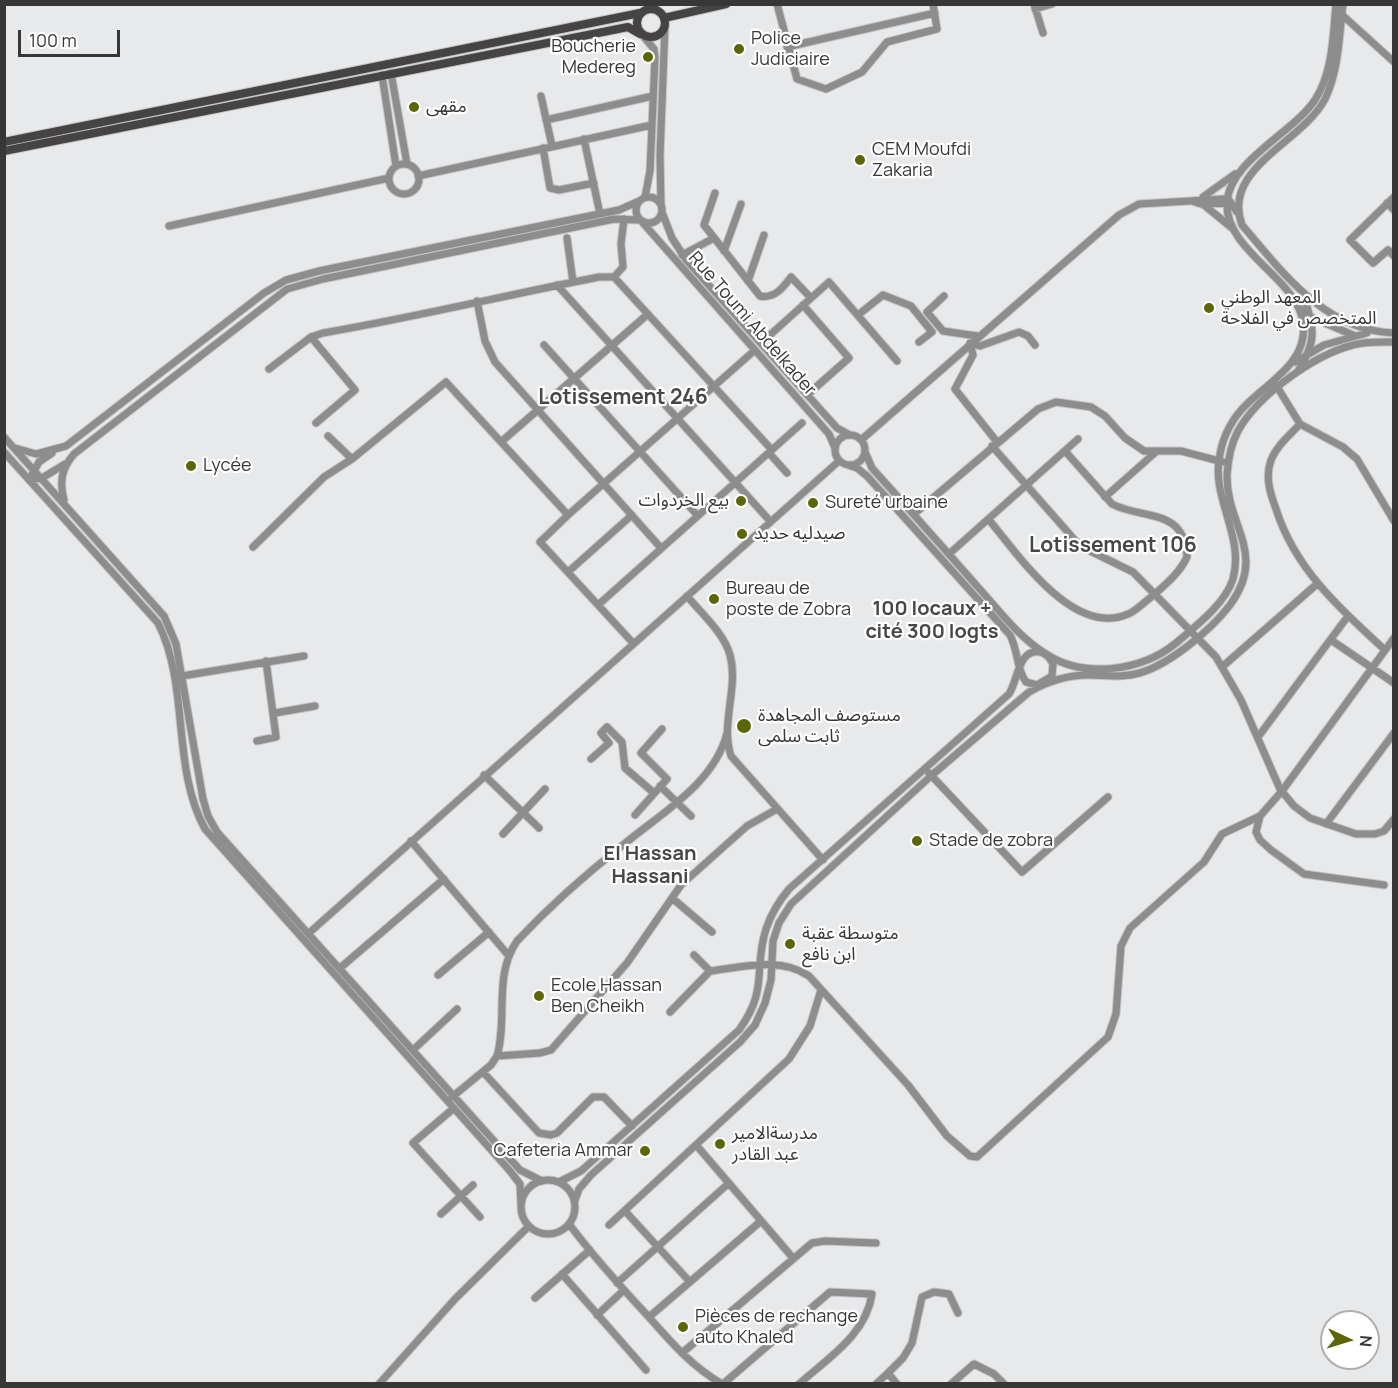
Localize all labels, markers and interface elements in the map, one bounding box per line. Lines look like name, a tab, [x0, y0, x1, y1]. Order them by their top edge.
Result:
scale bar	[21, 18, 123, 56]
text: 100 m	[29, 28, 77, 52]
place label: Police Judiciaire	[751, 28, 830, 70]
place label: Boucherie Medereg	[551, 36, 636, 78]
marker: Police Judiciaire	[732, 42, 746, 56]
marker: Boucherie Medereg	[641, 50, 655, 64]
place label: مقهى	[426, 96, 467, 118]
marker: مقهى	[407, 100, 421, 114]
place label: CEM Moufdi Zakaria	[872, 139, 971, 182]
marker: CEM Moufdi Zakaria	[853, 153, 867, 167]
street label: Rue Toumi Abdelkader	[684, 248, 820, 400]
place label: المعهد الوطني المتخصص في الفلاحة	[1221, 287, 1376, 330]
marker: المعهد الوطني المتخصص في الفلاحة	[1202, 301, 1216, 315]
district label: Lotissement 246	[538, 385, 708, 411]
place label: Lycée	[203, 455, 251, 477]
marker: Lycée	[184, 459, 198, 473]
place label: بيع الخردوات	[638, 490, 729, 512]
place label: Sureté urbaine	[825, 492, 948, 514]
marker: بيع الخردوات	[734, 494, 748, 508]
marker: Sureté urbaine	[806, 496, 820, 510]
place label: صيدليه حديد	[754, 523, 845, 545]
marker: صيدليه حديد	[735, 527, 749, 541]
district label: Lotissement 106	[1029, 533, 1197, 559]
place label: Bureau de poste de Zobra	[726, 578, 851, 620]
marker: Bureau de poste de Zobra	[707, 592, 721, 606]
district label: 100 locaux + cité 300 logts	[865, 597, 999, 644]
place label: مستوصف المجاهدة ثابت سلمى	[758, 705, 901, 748]
marker: مستوصف المجاهدة ثابت سلمى	[735, 717, 753, 735]
place label: Stade de zobra	[929, 830, 1053, 852]
marker: Stade de zobra	[910, 834, 924, 848]
district label: El Hassan Hassani	[604, 842, 696, 889]
place label: متوسطة عقبة ابن نافع	[802, 923, 899, 966]
marker: متوسطة عقبة ابن نافع	[783, 937, 797, 951]
place label: Ecole Hassan Ben Cheikh	[551, 975, 662, 1018]
marker: Ecole Hassan Ben Cheikh	[532, 989, 546, 1003]
place label: مدرسةالامير عبد القادر	[732, 1123, 818, 1166]
marker: مدرسةالامير عبد القادر	[713, 1137, 727, 1151]
place label: Cafeteria Ammar	[494, 1140, 633, 1162]
marker: Cafeteria Ammar	[638, 1144, 652, 1158]
place label: Pièces de rechange auto Khaled	[695, 1306, 858, 1348]
north arrow	[1320, 1310, 1380, 1370]
marker: Pièces de rechange auto Khaled	[676, 1320, 690, 1334]
text: N	[1355, 1335, 1377, 1348]

